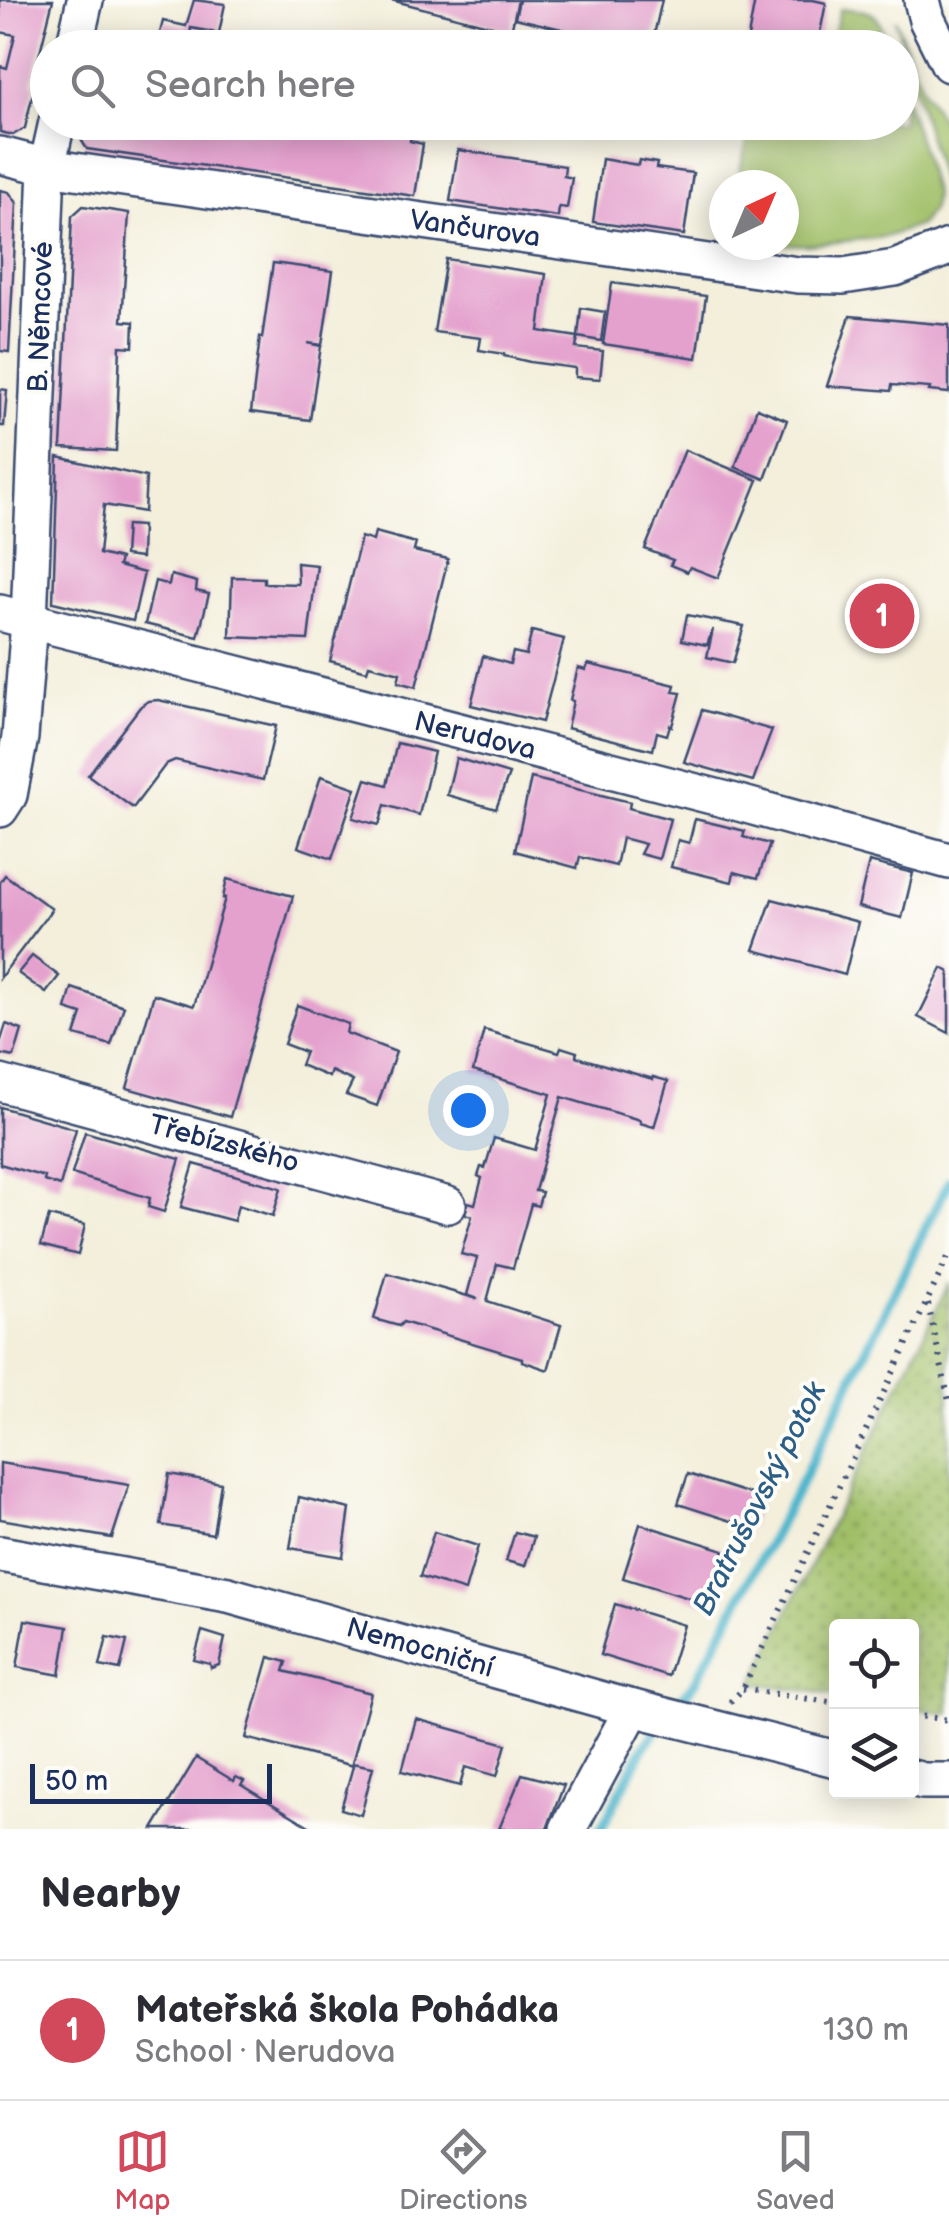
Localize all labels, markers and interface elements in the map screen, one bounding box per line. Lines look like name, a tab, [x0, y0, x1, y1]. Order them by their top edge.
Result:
search box	[30, 30, 919, 140]
icon: search	[65, 58, 120, 113]
text: Search here	[145, 63, 356, 108]
north arrow	[709, 170, 799, 260]
street label: Vančurova	[408, 203, 542, 255]
street label: B. Němcové	[22, 241, 60, 393]
pin: 1	[850, 578, 914, 654]
street label: Nerudova	[411, 705, 539, 767]
your location	[443, 1085, 494, 1136]
street label: Třebízského	[145, 1108, 303, 1180]
water label: Bratrušovský potok	[686, 1375, 835, 1622]
street label: Nemocniční	[343, 1611, 498, 1685]
map controls	[829, 1619, 919, 1799]
button: locate	[829, 1619, 919, 1709]
button: layers	[829, 1709, 919, 1799]
scale bar	[30, 1759, 272, 1804]
text: 50 m	[45, 1765, 108, 1798]
text: Nearby	[40, 1869, 180, 1920]
text: Mateřská škola Pohádka	[135, 1988, 559, 2033]
text: 1	[66, 2011, 79, 2050]
text: 130 m	[823, 2011, 909, 2050]
text: School · Nerudova	[135, 2033, 395, 2072]
tab: Map	[114, 2124, 171, 2217]
tab: Directions	[399, 2124, 528, 2217]
tab: Saved	[756, 2124, 835, 2217]

